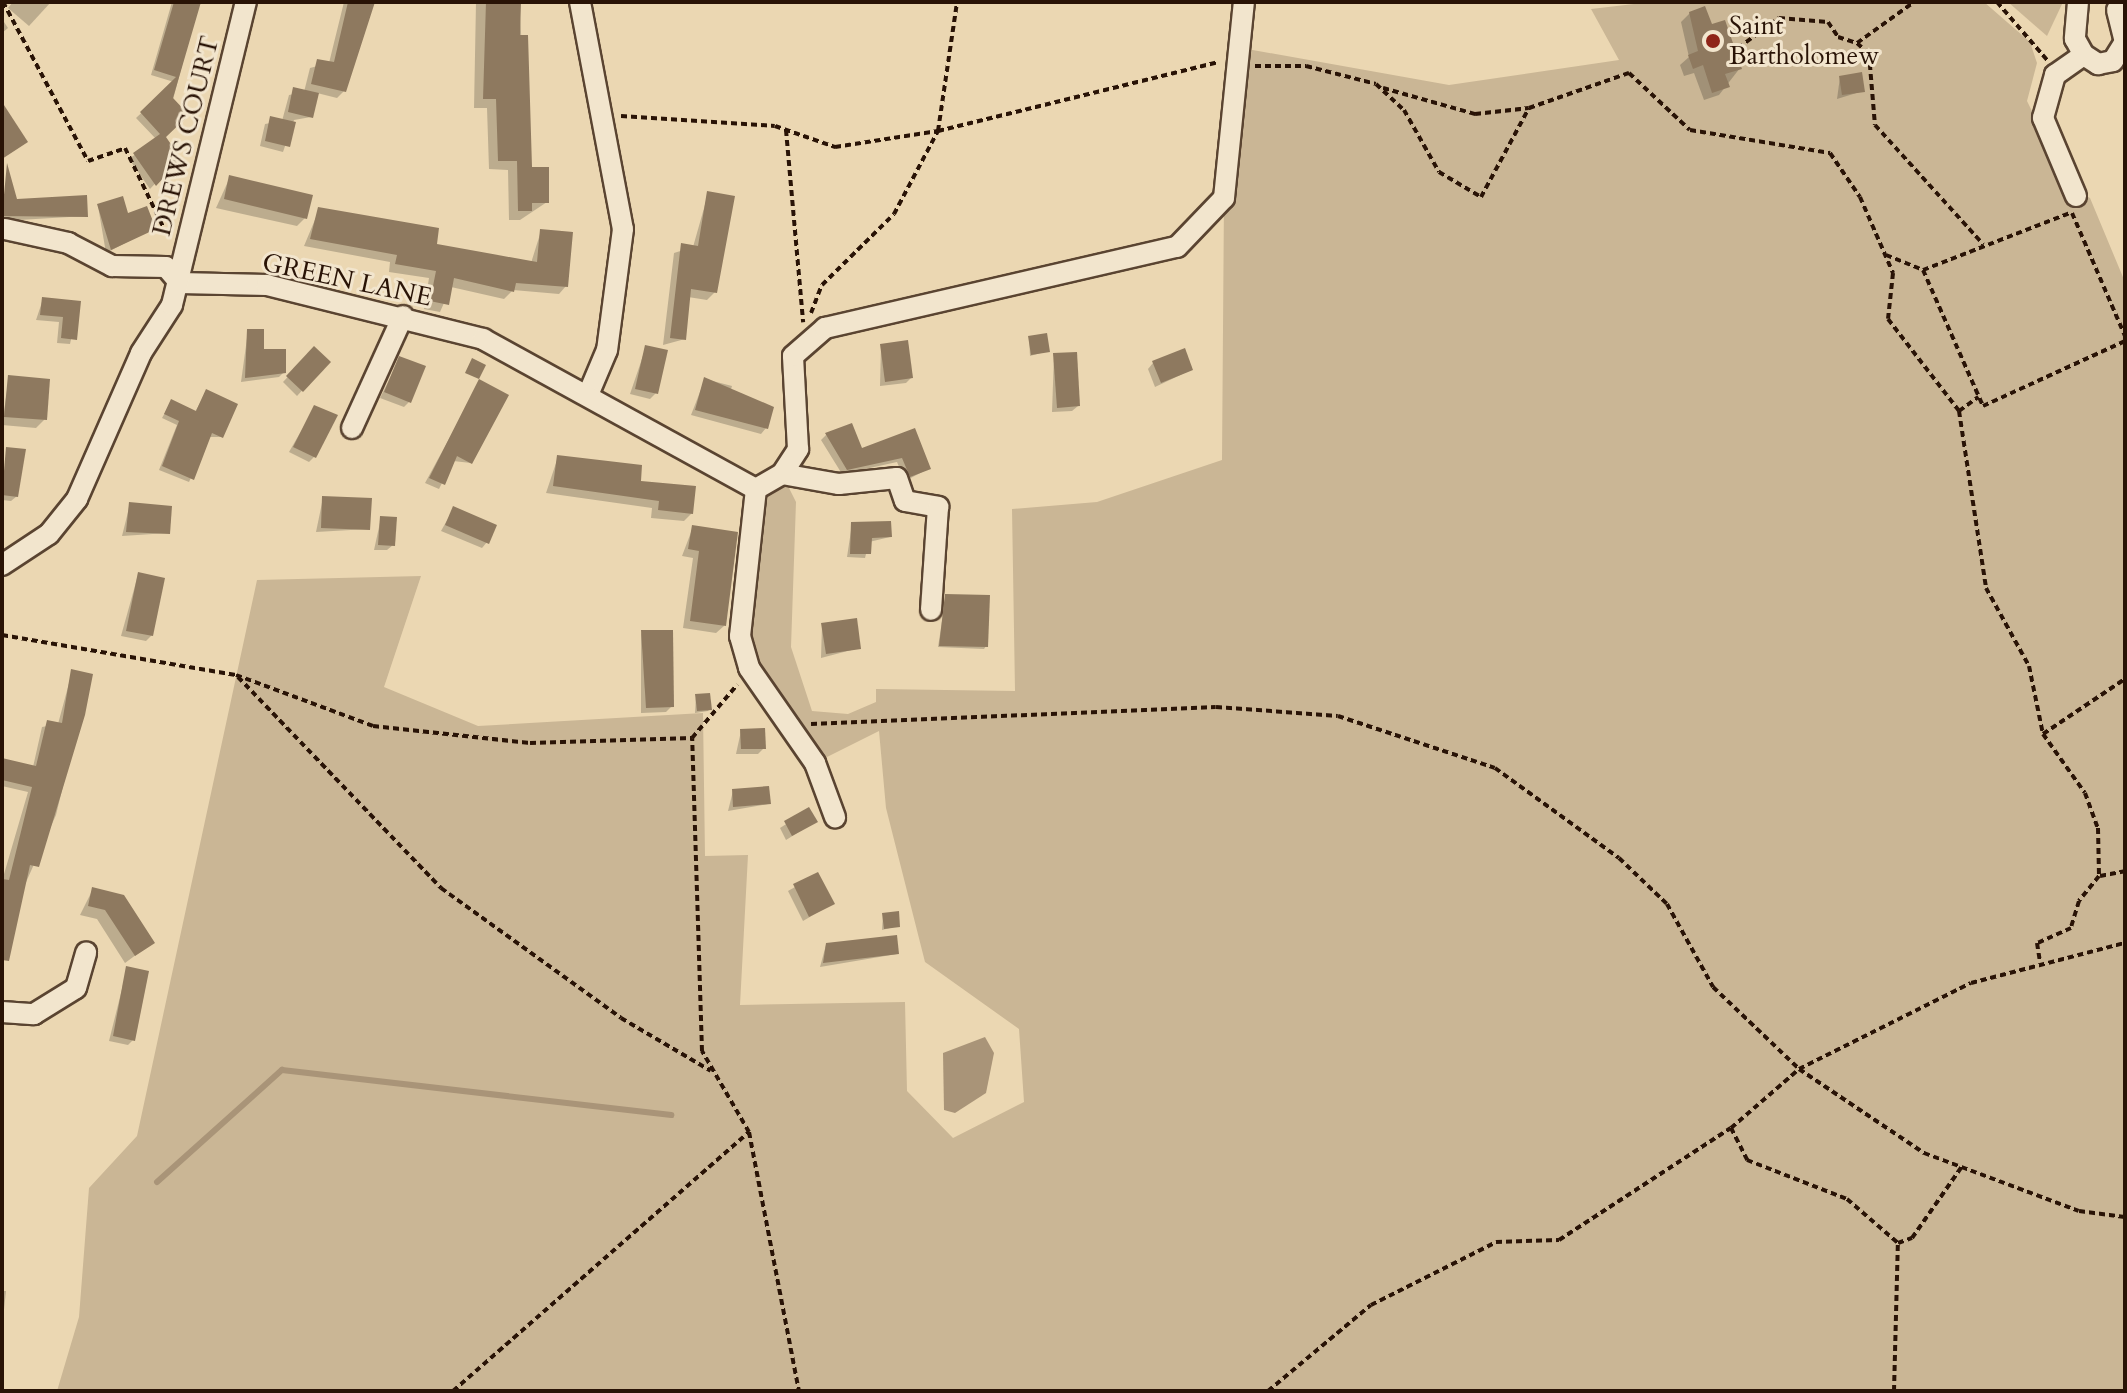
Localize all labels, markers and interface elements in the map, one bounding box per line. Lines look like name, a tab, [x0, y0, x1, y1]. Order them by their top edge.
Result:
place label: Saint Bartholomew	[1729, 10, 1879, 72]
marker: Saint Bartholomew	[1704, 32, 1722, 50]
street label: DREWS COURT	[146, 33, 226, 239]
street label: GREEN LANE	[259, 247, 435, 313]

